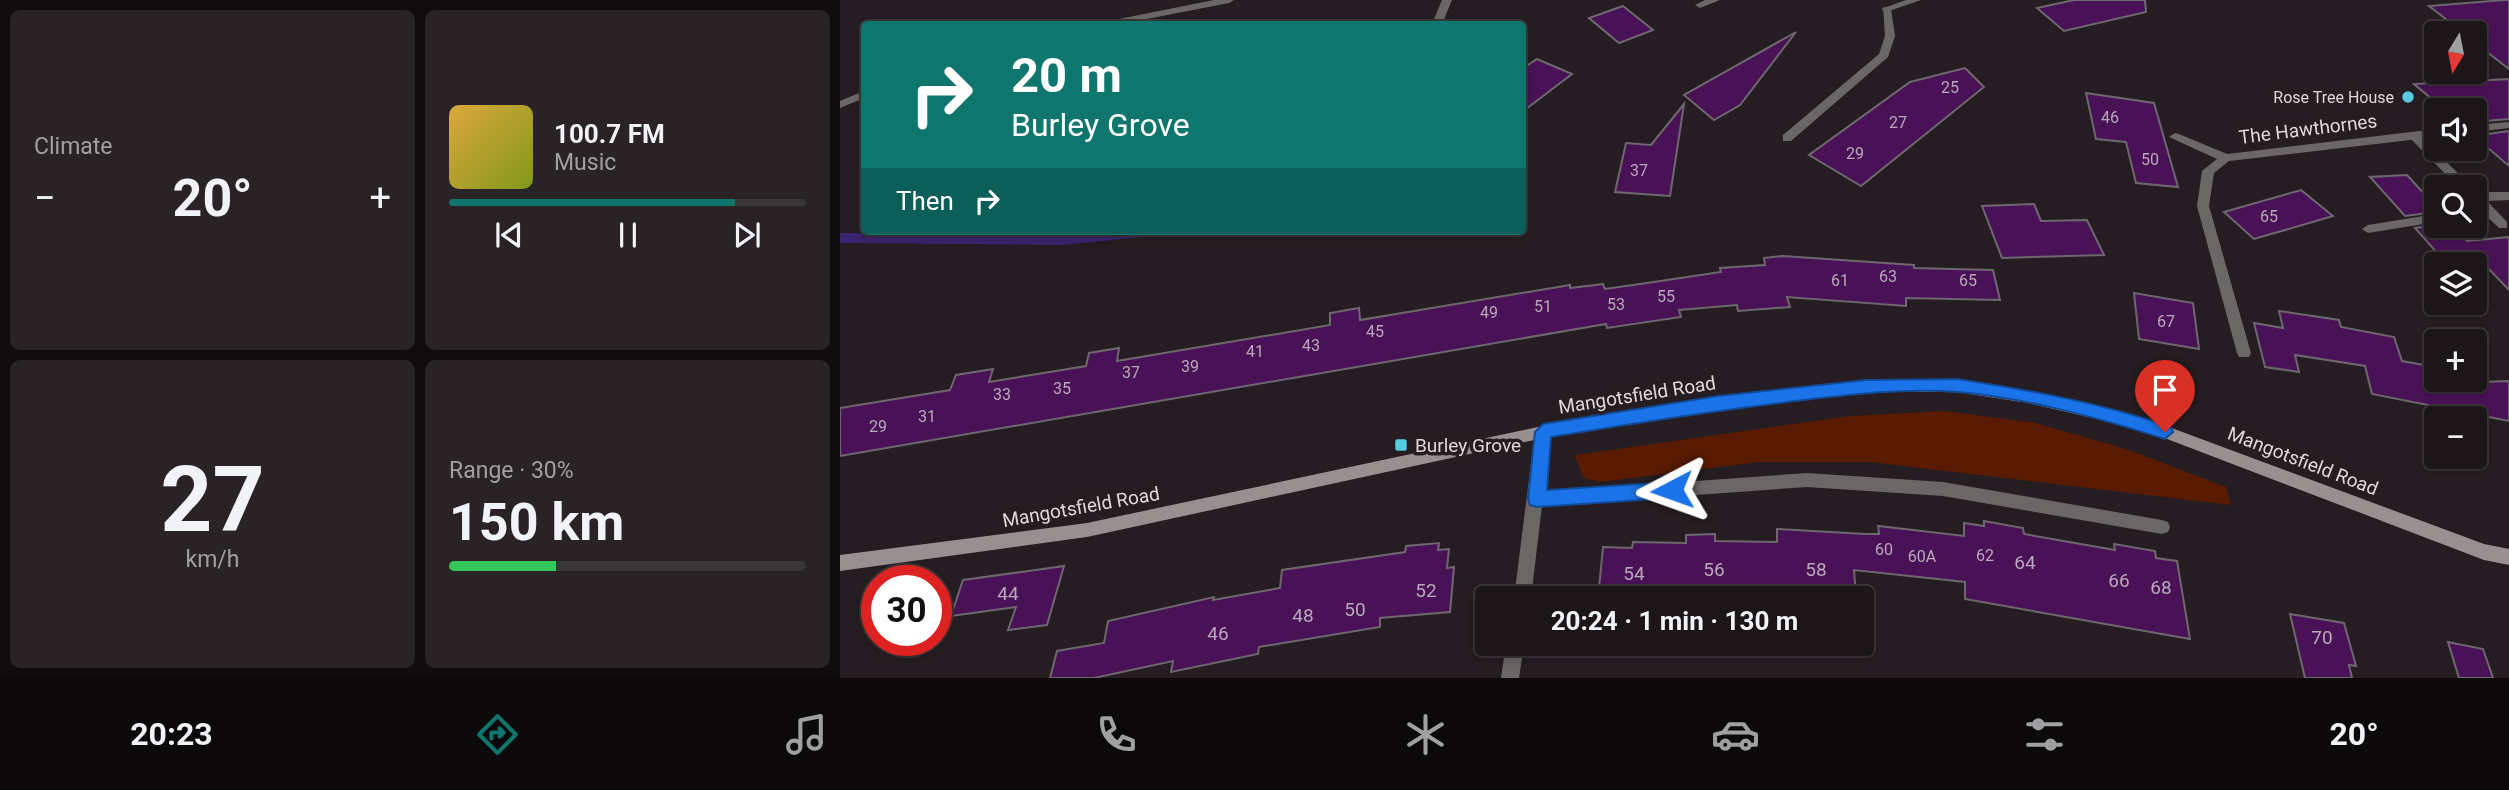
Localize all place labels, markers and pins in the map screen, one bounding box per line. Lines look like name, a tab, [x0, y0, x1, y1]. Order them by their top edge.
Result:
place label: Rose Tree House	[2273, 88, 2394, 107]
marker: Rose Tree House	[2400, 89, 2416, 105]
pin	[2135, 360, 2195, 432]
place label: Burley Grove	[1415, 434, 1521, 457]
marker: Burley Grove	[1393, 437, 1409, 453]

